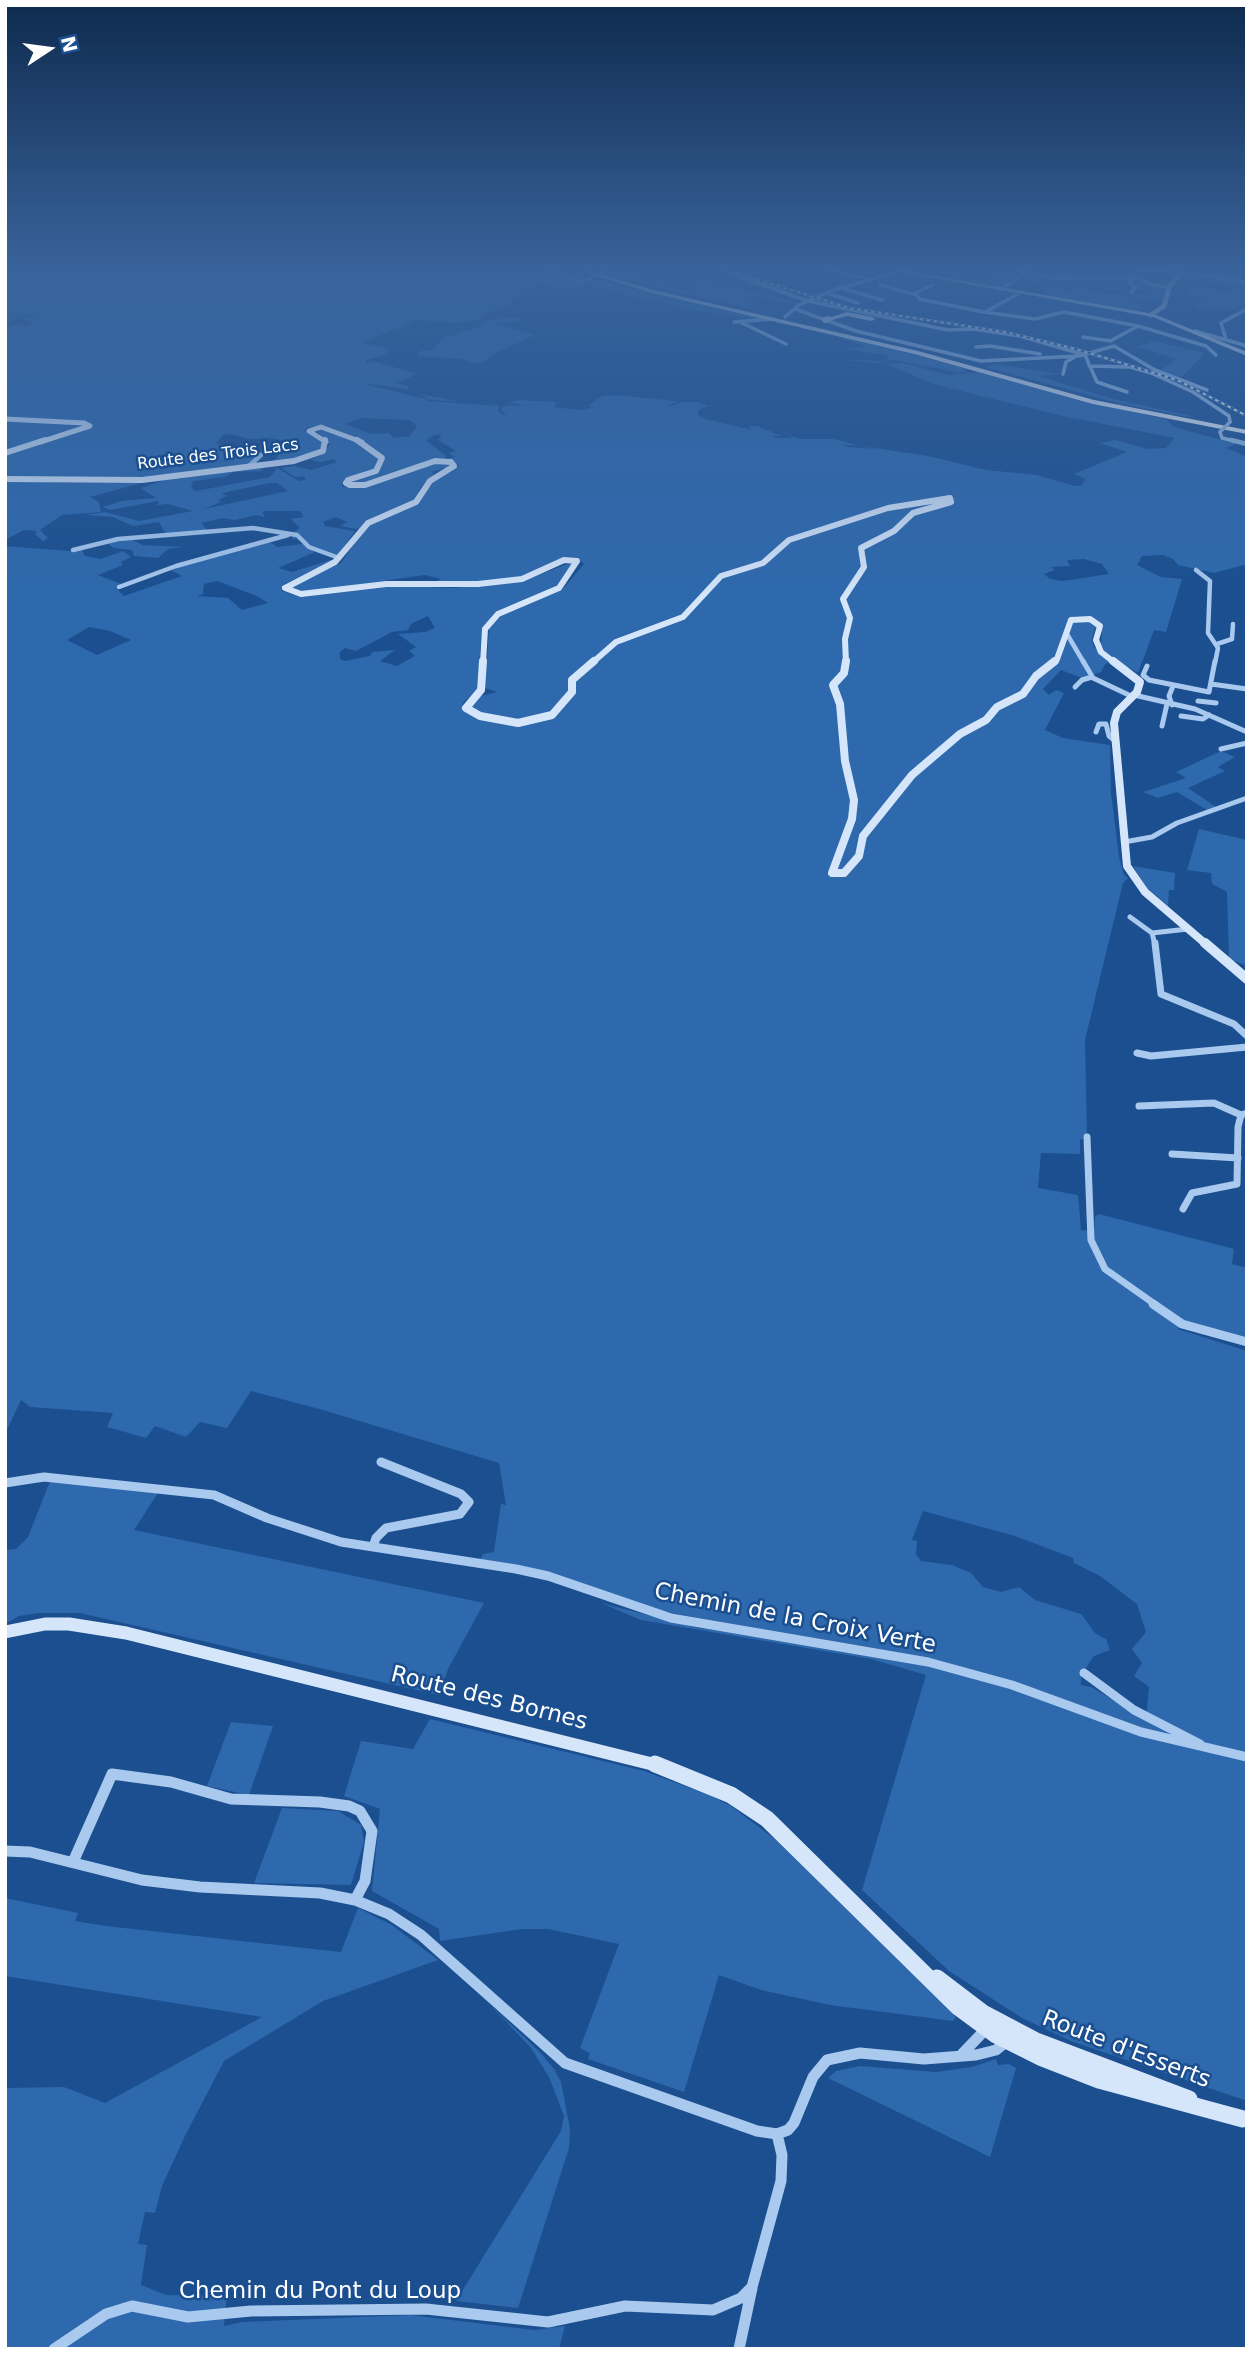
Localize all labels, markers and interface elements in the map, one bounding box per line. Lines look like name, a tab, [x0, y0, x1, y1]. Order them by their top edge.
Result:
north arrow	[14, 14, 84, 84]
text: N	[57, 34, 82, 54]
street label: Route des Trois Lacs	[136, 436, 300, 474]
street label: Chemin de la Croix Verte	[652, 1578, 938, 1660]
street label: Route des Bornes	[388, 1661, 590, 1737]
street label: Route d'Esserts	[1038, 2005, 1214, 2095]
street label: Chemin du Pont du Loup	[179, 2278, 461, 2306]

